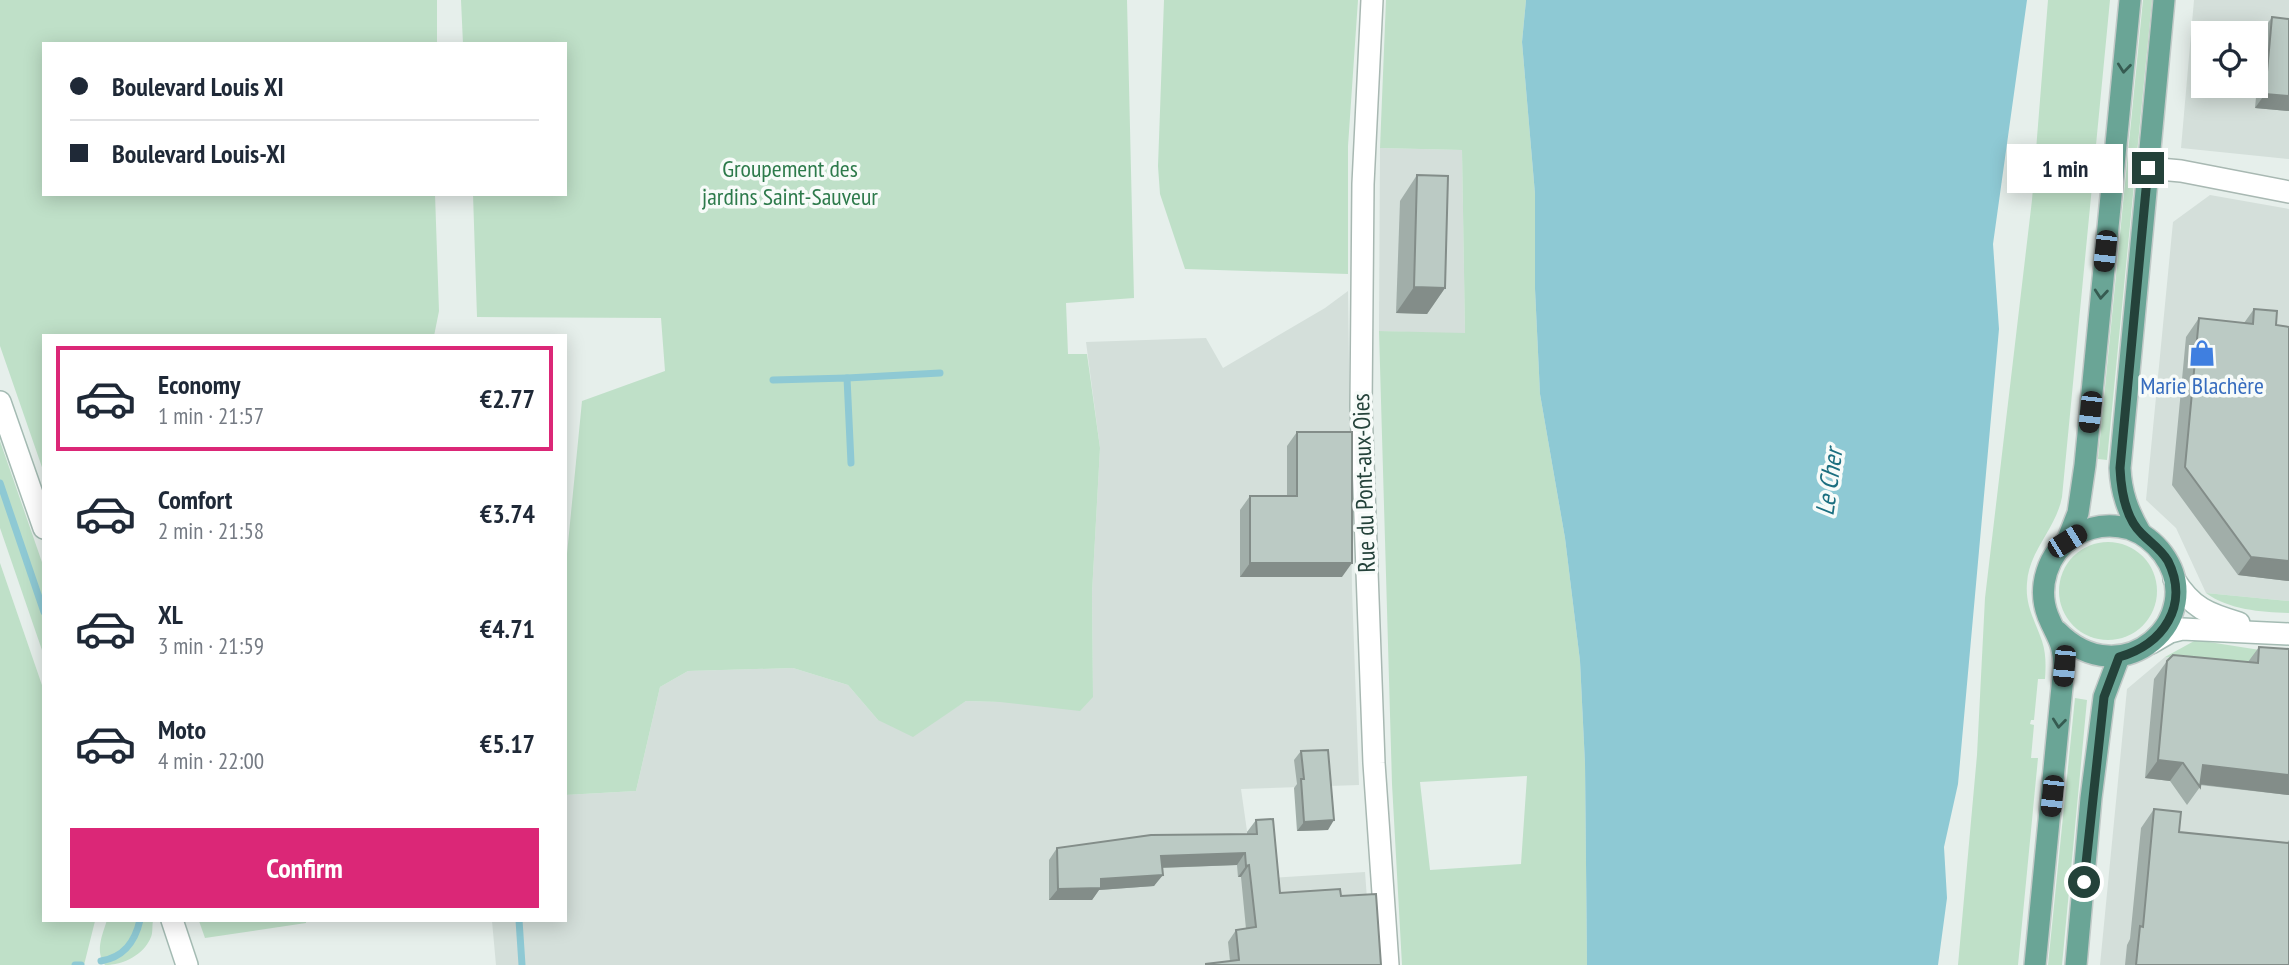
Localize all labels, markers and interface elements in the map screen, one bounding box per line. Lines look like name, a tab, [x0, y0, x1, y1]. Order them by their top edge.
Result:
map controls	[2191, 21, 2268, 98]
button: locate	[2191, 21, 2268, 98]
one-way arrow	[2116, 62, 2131, 74]
text: Boulevard Louis XI	[112, 70, 284, 103]
text: Boulevard Louis-XI	[112, 137, 286, 170]
callout: 1 min	[2008, 144, 2124, 192]
route end	[2132, 152, 2164, 184]
park label: Groupement des jardins Saint-Sauveur	[702, 153, 878, 212]
text: 1 min	[2042, 154, 2088, 183]
car	[2093, 229, 2118, 273]
one-way arrow	[2094, 289, 2109, 300]
shop icon: Marie Blachère	[2187, 338, 2217, 368]
icon: car	[74, 367, 137, 430]
text: Economy	[158, 368, 240, 401]
place label: Marie Blachère	[2140, 370, 2264, 401]
text: €2.77	[480, 382, 535, 415]
car	[2078, 390, 2103, 434]
street label: Rue du Pont-aux-Oies	[1345, 393, 1382, 573]
text: 1 min · 21:57	[158, 401, 264, 430]
water label: Le Cher	[1807, 443, 1850, 517]
icon: car	[74, 482, 137, 545]
text: Comfort	[158, 483, 232, 516]
text: €3.74	[480, 497, 535, 530]
text: 2 min · 21:58	[158, 516, 264, 545]
car	[2044, 521, 2091, 561]
icon: car	[74, 597, 137, 660]
text: XL	[158, 598, 183, 631]
text: €4.71	[480, 612, 535, 645]
text: 3 min · 21:59	[158, 631, 264, 660]
car	[2052, 644, 2077, 688]
icon: car	[74, 712, 137, 775]
text: Moto	[158, 713, 206, 746]
one-way arrow	[2052, 718, 2067, 729]
text: €5.17	[480, 727, 535, 760]
text: 4 min · 22:00	[158, 746, 264, 775]
car	[2040, 774, 2065, 818]
button: Confirm	[70, 828, 539, 908]
route start	[2068, 866, 2100, 898]

